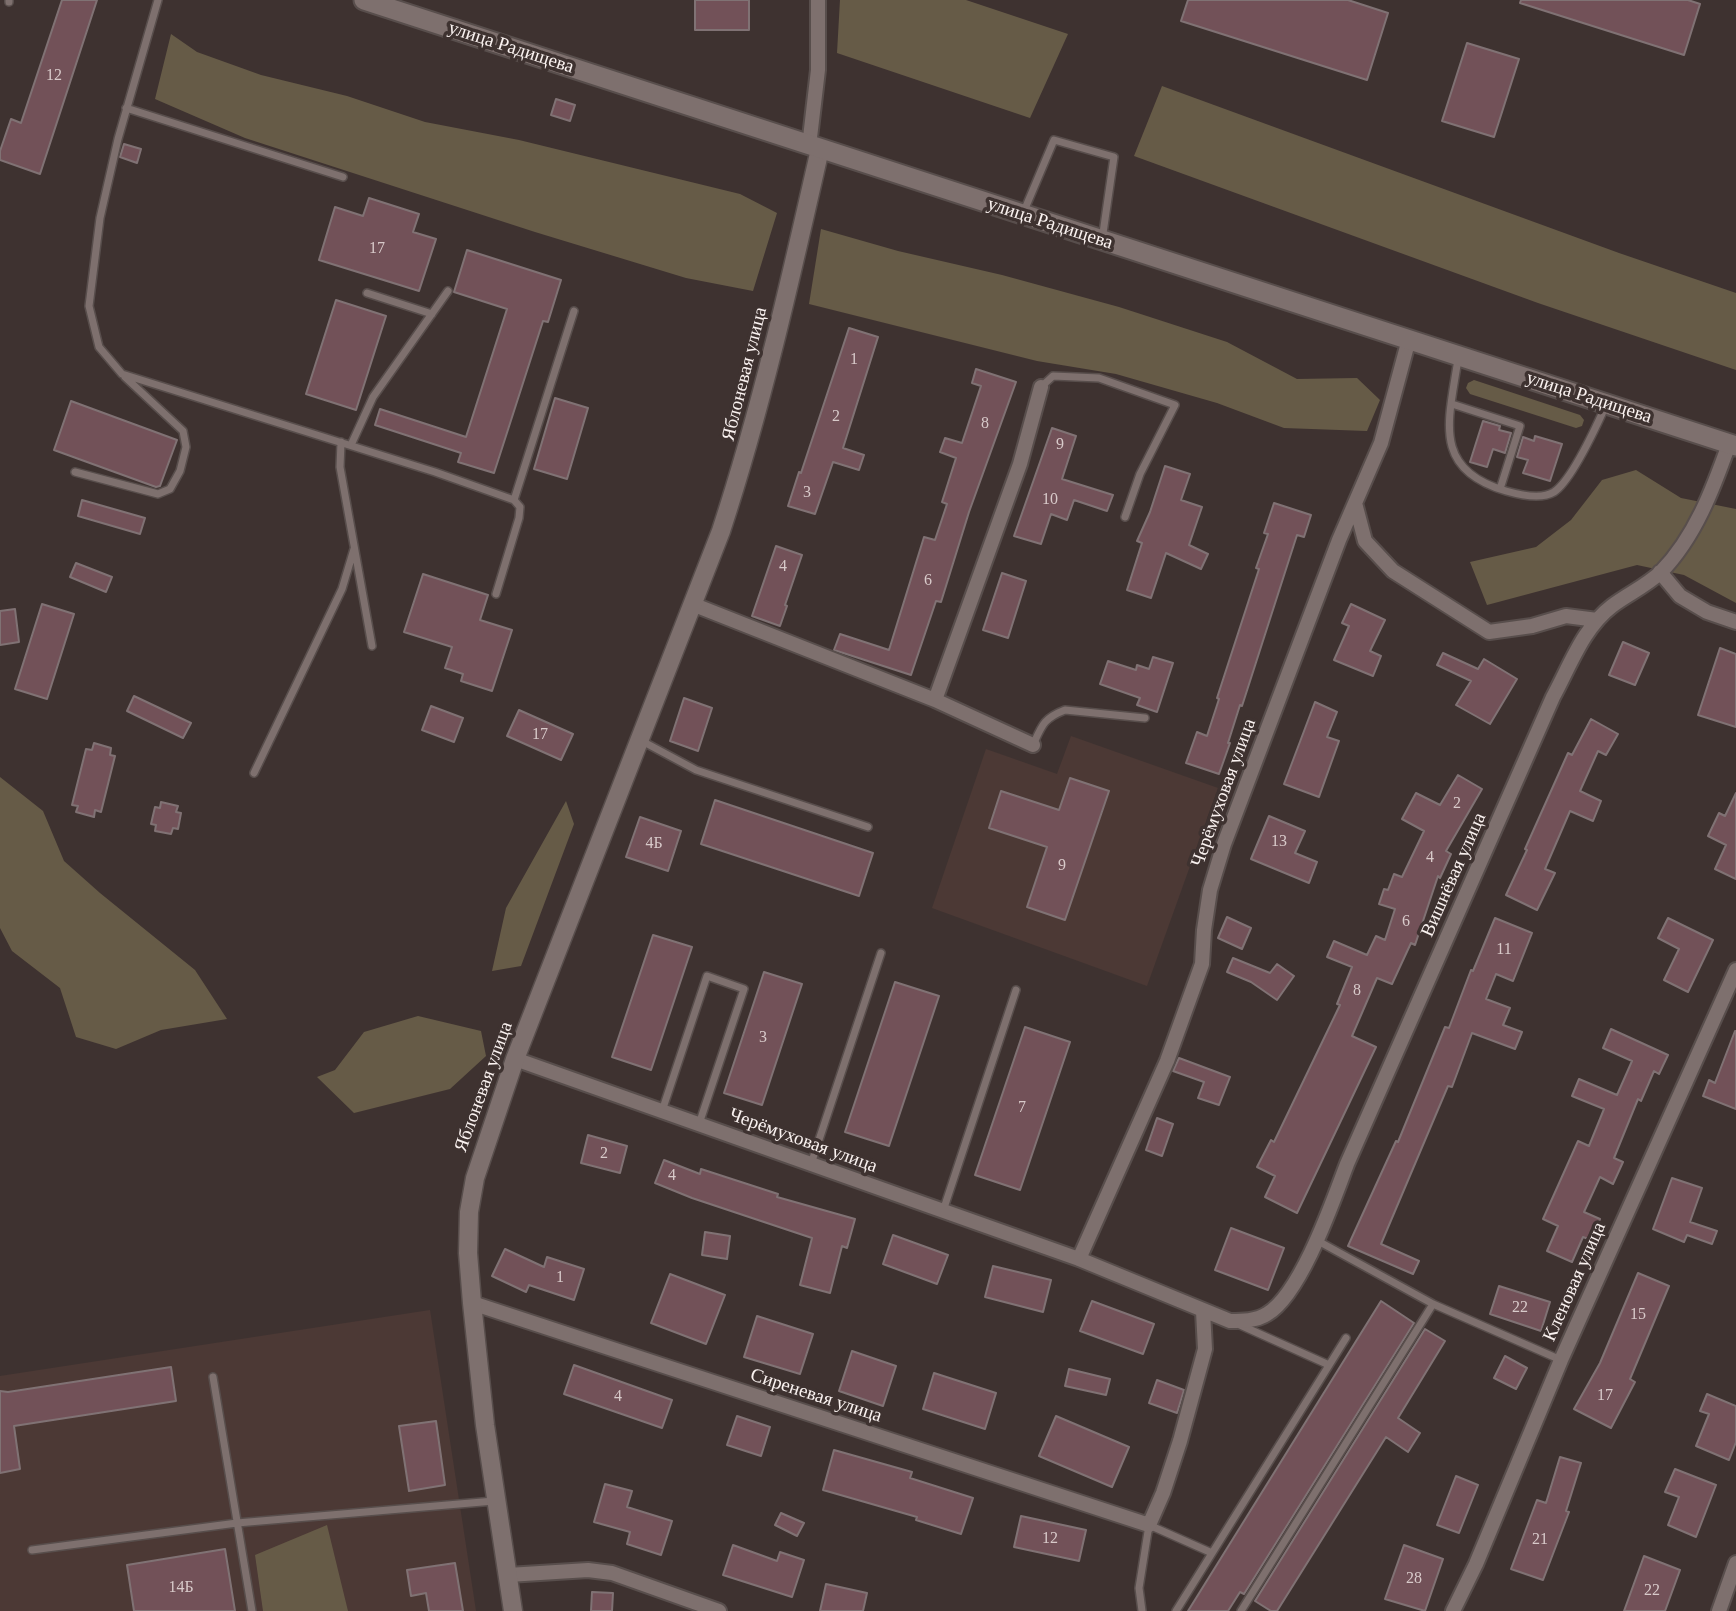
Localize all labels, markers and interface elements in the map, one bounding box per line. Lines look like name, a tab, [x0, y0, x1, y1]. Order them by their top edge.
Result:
street label: улица Радищева	[445, 17, 577, 79]
house number: 12	[46, 66, 62, 86]
street label: улица Радищева	[984, 193, 1116, 255]
house number: 17	[369, 239, 385, 259]
street label: Яблоневая улица	[717, 305, 773, 443]
house number: 1	[850, 350, 858, 370]
street label: улица Радищева	[1523, 367, 1655, 429]
house number: 2	[832, 407, 840, 427]
house number: 8	[981, 414, 989, 434]
house number: 9	[1056, 435, 1064, 455]
house number: 3	[803, 483, 811, 503]
house number: 10	[1042, 490, 1058, 510]
house number: 4	[779, 557, 787, 577]
house number: 6	[924, 571, 932, 591]
street label: Черёмуховая улица	[1187, 716, 1261, 870]
house number: 17	[532, 725, 548, 745]
house number: 2	[1453, 794, 1461, 814]
street label: Вишнёвая улица	[1416, 809, 1492, 941]
house number: 13	[1271, 832, 1287, 852]
house number: 4Б	[645, 834, 663, 854]
house number: 4	[1426, 848, 1434, 868]
house number: 9	[1058, 856, 1066, 876]
house number: 6	[1402, 912, 1410, 932]
house number: 11	[1496, 940, 1512, 960]
house number: 8	[1353, 981, 1361, 1001]
street label: Яблоневая улица	[450, 1019, 518, 1155]
house number: 3	[759, 1028, 767, 1048]
house number: 7	[1018, 1098, 1026, 1118]
street label: Черёмуховая улица	[726, 1104, 880, 1178]
house number: 2	[600, 1144, 608, 1164]
house number: 4	[668, 1166, 676, 1186]
street label: Кленовая улица	[1539, 1219, 1611, 1345]
house number: 1	[556, 1268, 564, 1288]
house number: 22	[1512, 1298, 1528, 1318]
house number: 15	[1630, 1305, 1646, 1325]
street label: Сиреневая улица	[747, 1364, 885, 1428]
house number: 17	[1597, 1386, 1613, 1406]
house number: 4	[614, 1387, 622, 1407]
house number: 12	[1042, 1529, 1058, 1549]
house number: 21	[1532, 1530, 1548, 1550]
house number: 28	[1406, 1569, 1422, 1589]
house number: 14Б	[168, 1578, 194, 1598]
house number: 22	[1644, 1581, 1660, 1601]

